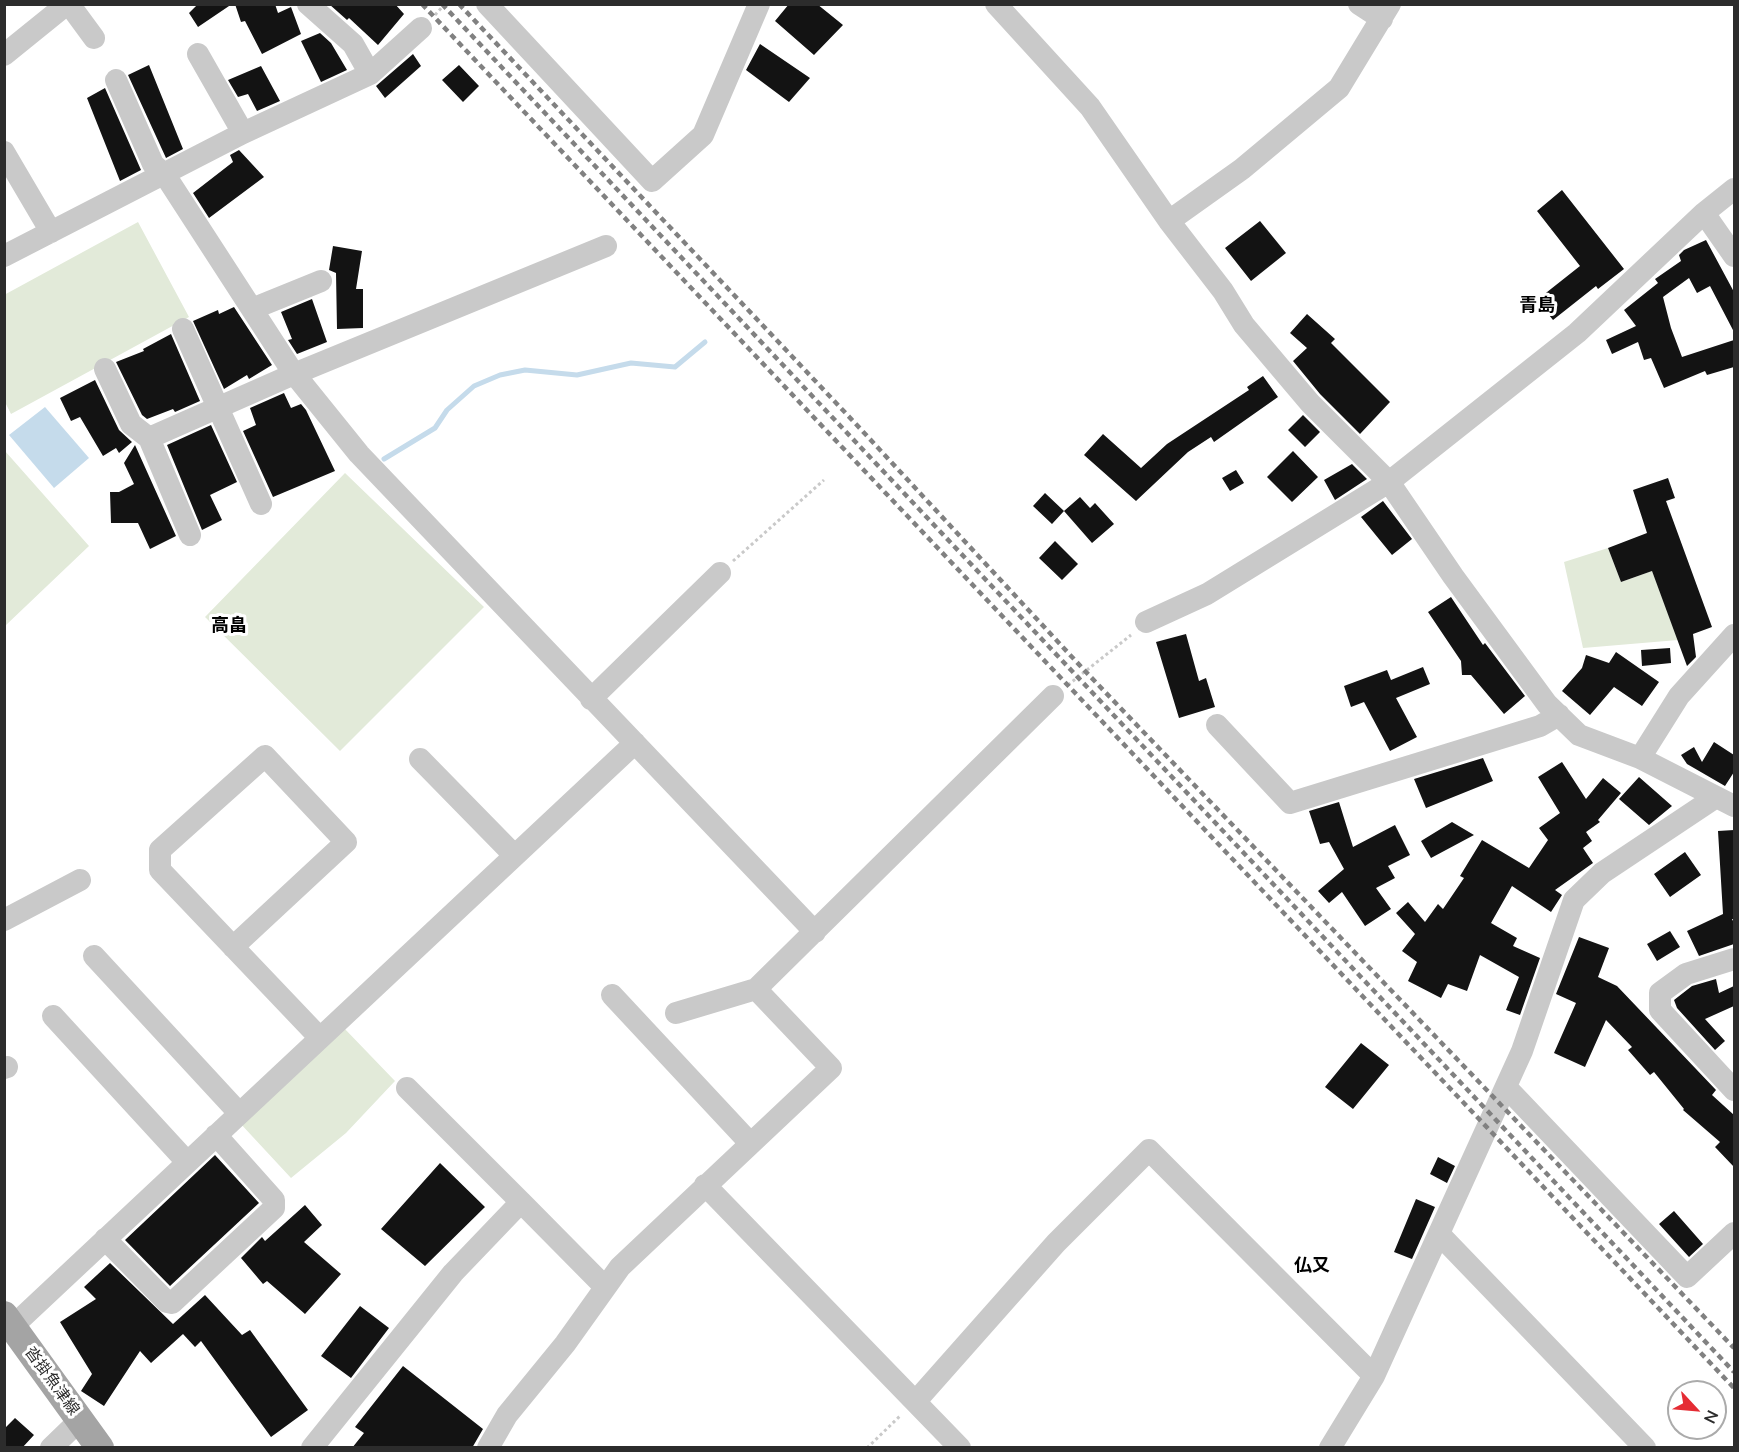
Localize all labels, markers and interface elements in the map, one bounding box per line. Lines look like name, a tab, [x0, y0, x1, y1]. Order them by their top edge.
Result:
district label: 青島	[1519, 295, 1555, 317]
district label: 高畠	[211, 615, 247, 637]
district label: 仏又	[1294, 1255, 1330, 1277]
street label: 沓掛魚津線	[21, 1343, 83, 1419]
north arrow	[1667, 1380, 1727, 1440]
text: N	[1700, 1407, 1723, 1427]

